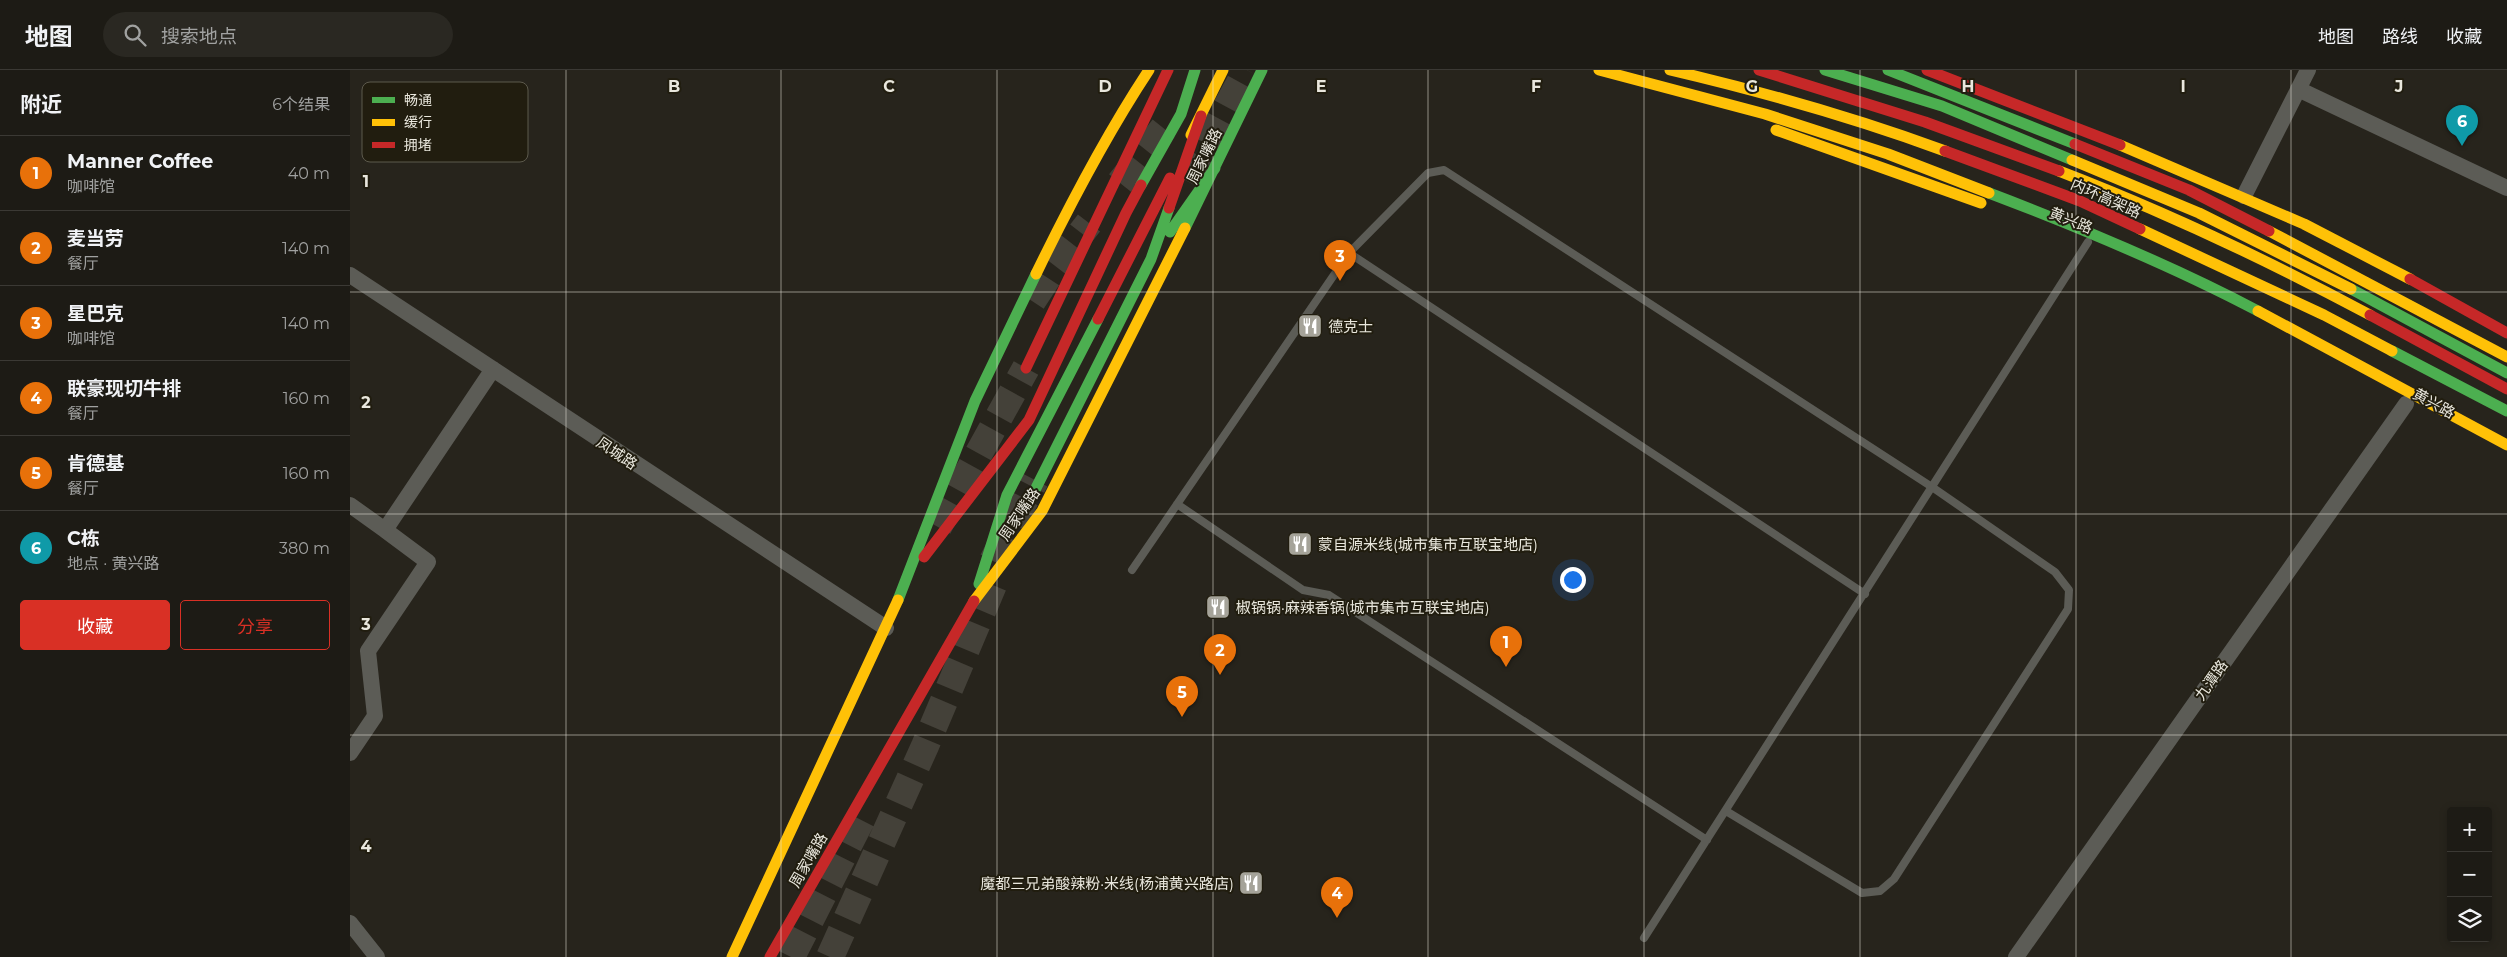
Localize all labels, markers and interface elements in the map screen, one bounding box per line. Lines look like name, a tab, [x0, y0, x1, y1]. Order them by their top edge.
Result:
search box	[103, 12, 453, 57]
icon: search	[121, 21, 149, 49]
text: 地图	[25, 22, 73, 51]
text: 搜索地点	[161, 25, 237, 48]
text: 地图	[2318, 26, 2354, 48]
text: 路线	[2382, 26, 2418, 48]
text: 收藏	[2446, 26, 2482, 48]
text: B	[668, 77, 680, 96]
text: C	[883, 77, 895, 96]
text: D	[1098, 77, 1112, 96]
text: E	[1316, 77, 1326, 96]
text: F	[1531, 77, 1541, 96]
text: G	[1746, 77, 1758, 96]
text: H	[1962, 77, 1974, 96]
text: I	[2180, 77, 2186, 96]
text: J	[2394, 77, 2403, 96]
legend	[362, 82, 528, 162]
text: 畅通	[404, 91, 432, 109]
text: 附近	[20, 92, 62, 117]
text: 6个结果	[272, 95, 330, 114]
pin: 6	[2446, 105, 2478, 146]
text: 缓行	[404, 113, 432, 131]
street label: 周家嘴路	[1182, 125, 1226, 187]
text: 拥堵	[404, 136, 432, 154]
text: Manner Coffee	[67, 150, 213, 173]
text: 1	[33, 164, 39, 183]
text: 40 m	[288, 164, 330, 183]
text: 1	[363, 172, 369, 191]
street label: 内环高架路	[2068, 174, 2144, 222]
text: 咖啡馆	[67, 177, 115, 196]
street label: 黄兴路	[2047, 203, 2095, 237]
text: 麦当劳	[67, 227, 124, 250]
text: 2	[31, 239, 41, 258]
text: 140 m	[282, 239, 330, 258]
pin: 3	[1324, 240, 1356, 281]
text: 餐厅	[67, 254, 99, 273]
text: 星巴克	[67, 302, 124, 325]
restaurant icon: 德克士	[1297, 313, 1323, 339]
text: 3	[31, 314, 41, 333]
text: 140 m	[282, 314, 330, 333]
place label: 德克士	[1328, 317, 1373, 336]
text: 咖啡馆	[67, 329, 115, 348]
text: 联豪现切牛排	[67, 377, 181, 400]
street label: 黄兴路	[2410, 384, 2458, 422]
text: 4	[30, 389, 42, 408]
text: 160 m	[283, 389, 330, 408]
text: 2	[361, 393, 371, 412]
text: 餐厅	[67, 404, 99, 423]
street label: 凤城路	[593, 433, 641, 473]
text: 肯德基	[67, 452, 124, 475]
text: 5	[31, 464, 41, 483]
text: 160 m	[283, 464, 330, 483]
text: 餐厅	[67, 479, 99, 498]
street label: 周家嘴路	[994, 484, 1044, 544]
text: C栋	[67, 527, 100, 550]
restaurant icon: 蒙自源米线(城市集市互联宝地店)	[1287, 531, 1313, 557]
place label: 蒙自源米线(城市集市互联宝地店)	[1318, 535, 1538, 554]
text: 6	[31, 539, 41, 558]
text: 380 m	[279, 539, 330, 558]
text: 地点 · 黄兴路	[67, 554, 159, 573]
your location	[1560, 567, 1586, 593]
restaurant icon: 椒锅锅·麻辣香锅(城市集市互联宝地店)	[1205, 594, 1231, 620]
place label: 椒锅锅·麻辣香锅(城市集市互联宝地店)	[1236, 598, 1490, 617]
button: 收藏	[20, 600, 170, 650]
button: 分享	[180, 600, 330, 650]
text: 3	[360, 615, 371, 634]
pin: 1	[1490, 626, 1522, 667]
pin: 2	[1204, 634, 1236, 675]
street label: 九潭路	[2190, 656, 2232, 704]
pin: 5	[1166, 676, 1198, 717]
map controls	[2447, 807, 2492, 942]
button: +	[2447, 807, 2492, 852]
street label: 周家嘴路	[785, 829, 831, 891]
text: 4	[360, 837, 372, 856]
button: −	[2447, 852, 2492, 897]
restaurant icon: 魔都三兄弟酸辣粉·米线(杨浦黄兴路店)	[1238, 870, 1264, 896]
place label: 魔都三兄弟酸辣粉·米线(杨浦黄兴路店)	[980, 874, 1234, 893]
pin: 4	[1321, 877, 1353, 918]
button: layers	[2447, 897, 2492, 942]

